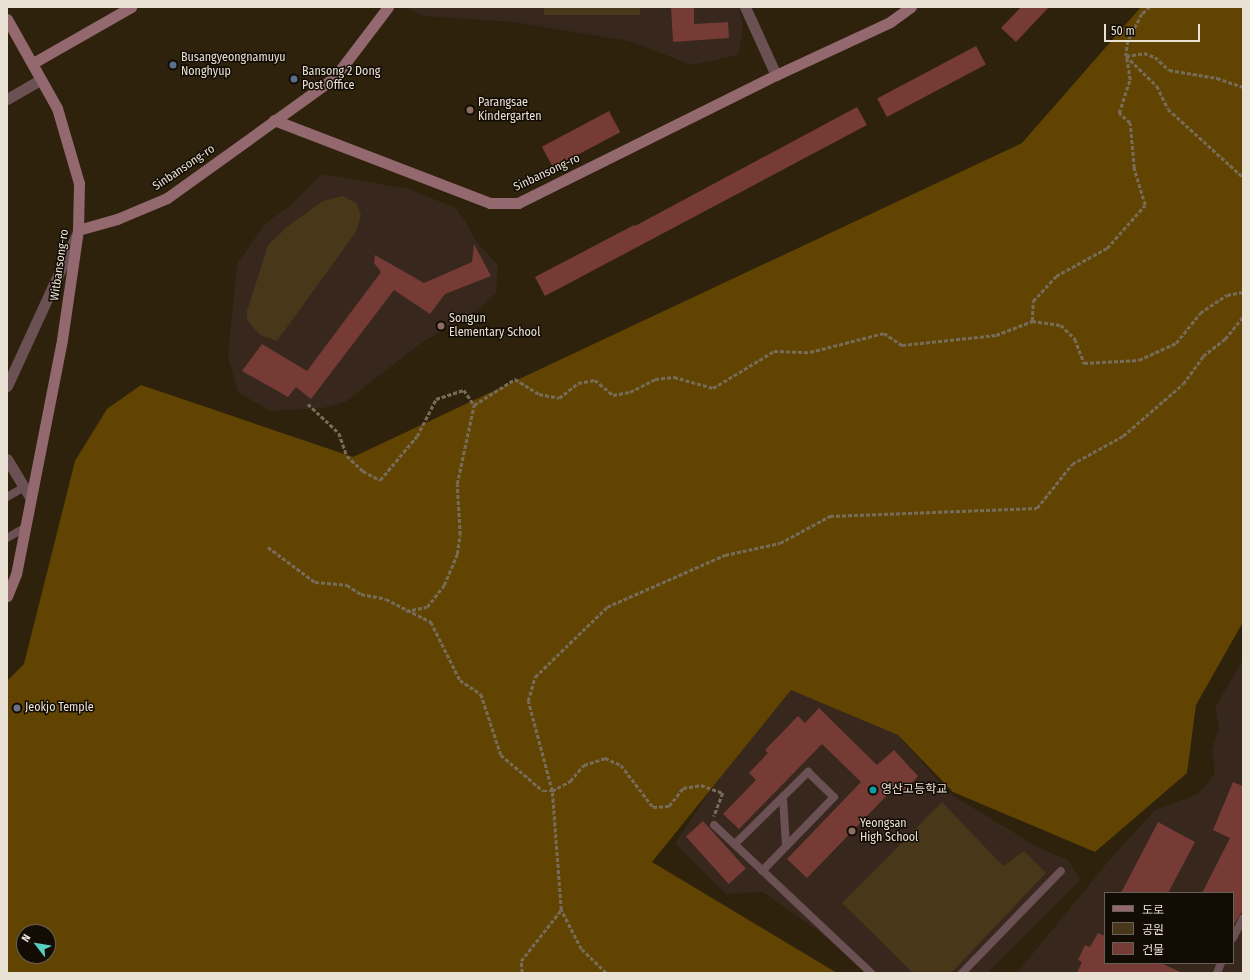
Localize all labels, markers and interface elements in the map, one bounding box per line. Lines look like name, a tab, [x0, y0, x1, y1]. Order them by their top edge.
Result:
scale bar	[1106, 16, 1202, 42]
text: 50 m	[1111, 24, 1135, 38]
place label: Busangyeongnamuyu Nonghyup	[181, 51, 286, 79]
marker: Busangyeongnamuyu Nonghyup	[168, 60, 178, 70]
place label: Bansong 2 Dong Post Office	[302, 65, 380, 93]
marker: Bansong 2 Dong Post Office	[289, 74, 299, 84]
place label: Parangsae Kindergarten	[478, 96, 542, 124]
marker: Parangsae Kindergarten	[465, 105, 475, 115]
street label: Sinbansong-ro	[150, 142, 218, 194]
street label: Sinbansong-ro	[511, 151, 583, 195]
street label: Witbansong-ro	[48, 228, 72, 302]
place label: Songun Elementary School	[449, 312, 540, 340]
marker: Songun Elementary School	[436, 321, 446, 331]
place label: Jeokjo Temple	[25, 701, 94, 715]
marker: Jeokjo Temple	[12, 703, 22, 713]
place label: 영산고등학교	[881, 783, 947, 797]
marker: 영산고등학교	[868, 785, 878, 795]
place label: Yeongsan High School	[860, 817, 918, 845]
marker: Yeongsan High School	[847, 826, 857, 836]
legend	[1104, 892, 1234, 964]
text: 도로	[1142, 903, 1164, 917]
text: 공원	[1142, 923, 1164, 937]
north arrow	[16, 924, 56, 964]
text: N	[19, 932, 33, 944]
text: 건물	[1142, 943, 1164, 957]

